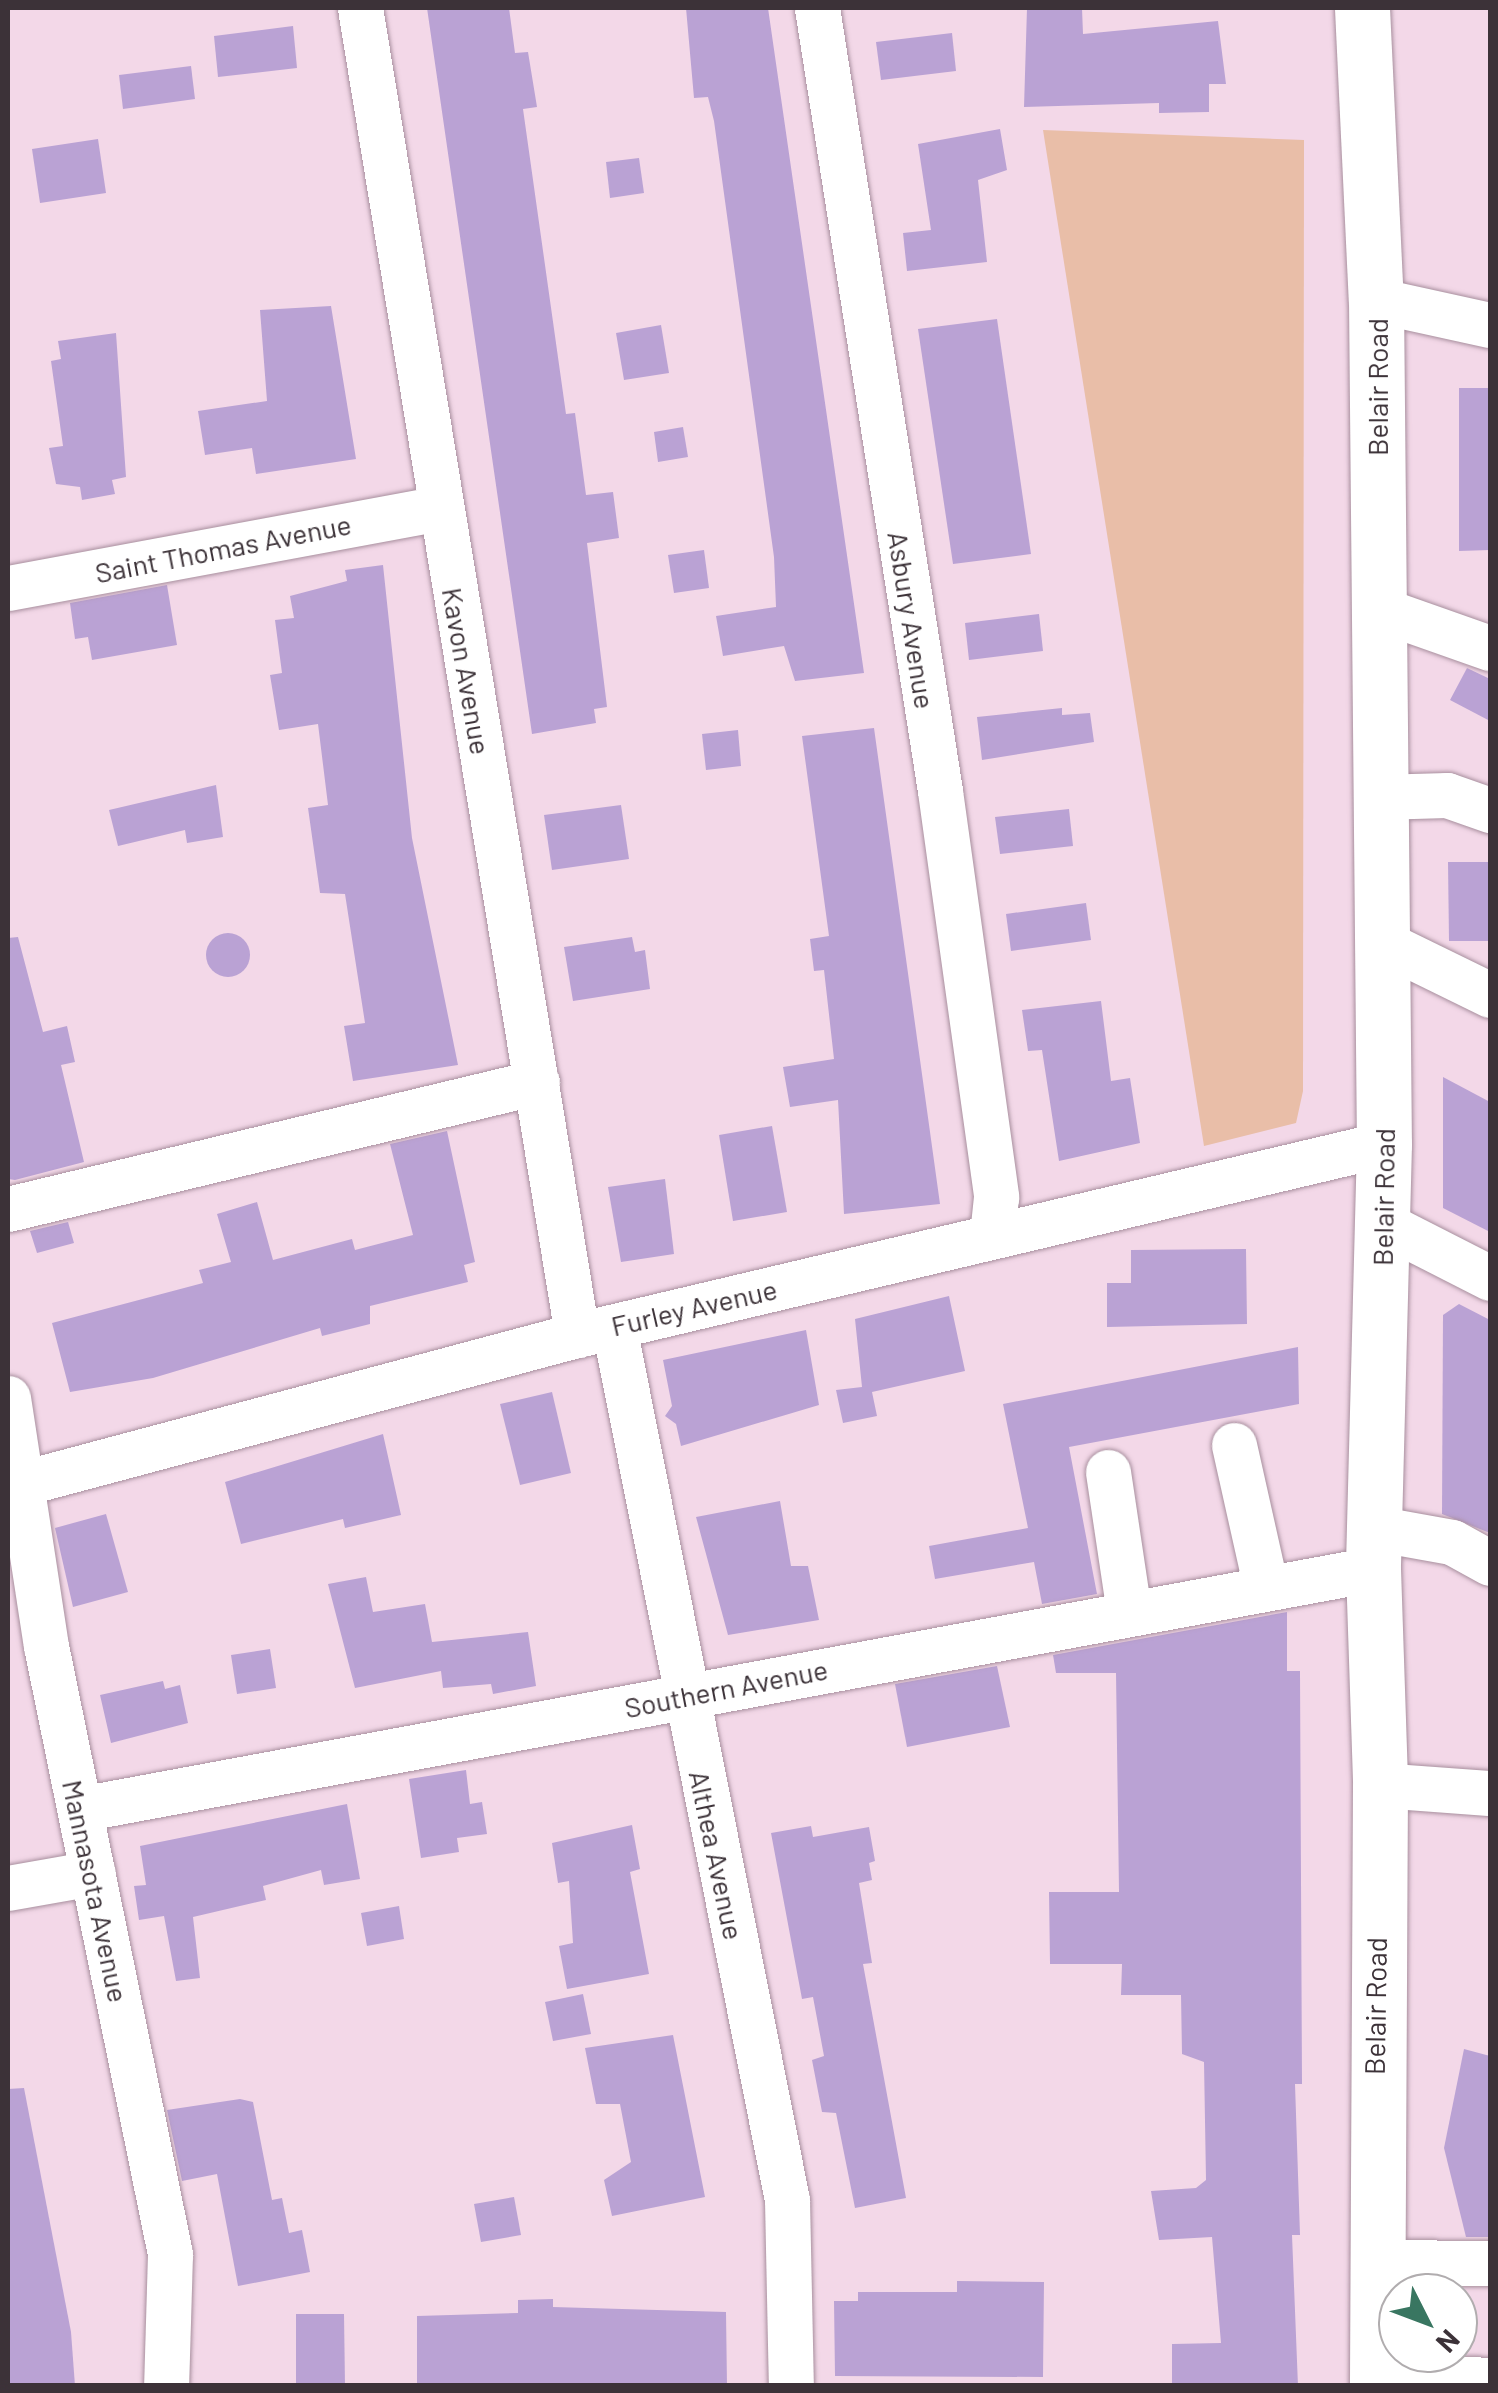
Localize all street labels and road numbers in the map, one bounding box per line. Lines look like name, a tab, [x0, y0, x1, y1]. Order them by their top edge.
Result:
street label: Belair Road	[1360, 318, 1394, 456]
street label: Saint Thomas Avenue	[92, 507, 354, 589]
street label: Asbury Avenue	[881, 529, 943, 711]
street label: Kavon Avenue	[436, 585, 498, 757]
street label: Belair Road	[1365, 1128, 1401, 1266]
street label: Furley Avenue	[608, 1272, 780, 1342]
street label: Southern Avenue	[621, 1652, 831, 1724]
street label: Althea Avenue	[683, 1767, 751, 1943]
street label: Mannasota Avenue	[56, 1777, 136, 2005]
street label: Belair Road	[1357, 1937, 1393, 2075]

